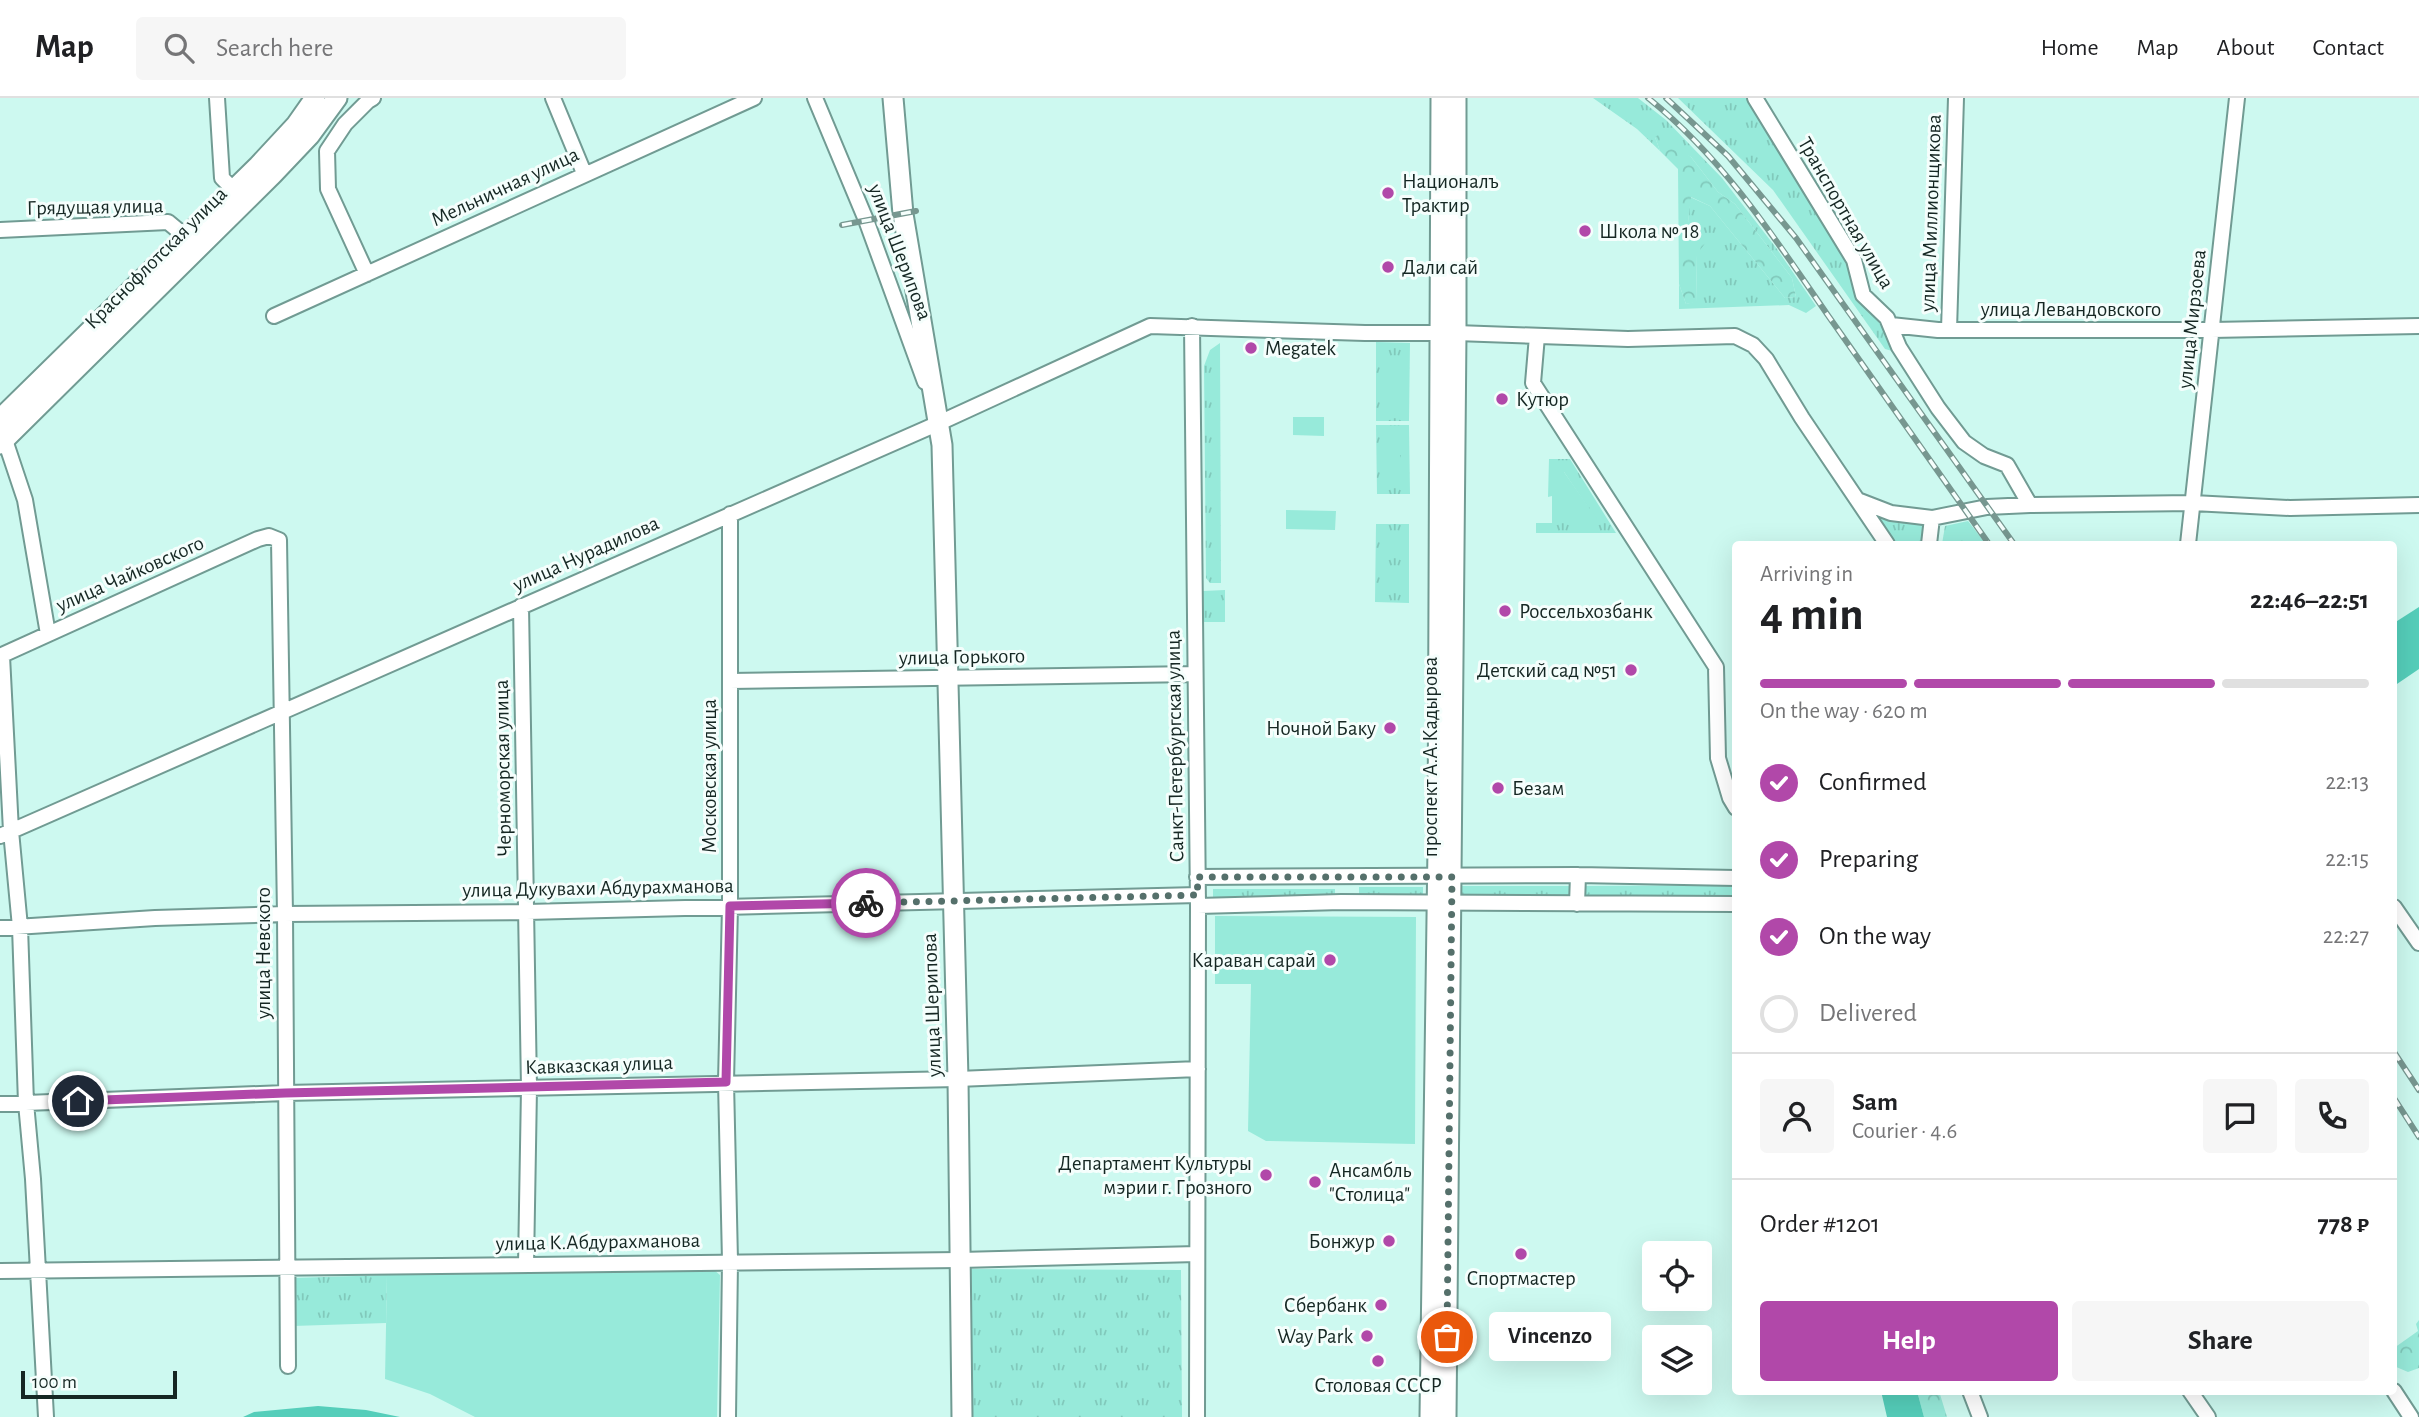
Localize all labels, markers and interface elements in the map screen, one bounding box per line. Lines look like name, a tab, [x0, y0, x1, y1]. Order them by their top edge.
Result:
search box	[136, 17, 626, 80]
icon: search	[160, 29, 198, 67]
text: Map	[35, 31, 94, 64]
text: Search here	[216, 35, 334, 61]
text: Home	[2041, 36, 2099, 60]
text: Map	[2137, 36, 2179, 60]
text: About	[2217, 36, 2274, 60]
text: Contact	[2312, 36, 2384, 60]
street label: улица Миллионщикова	[1917, 113, 1945, 313]
street label: Транспортная улица	[1794, 134, 1898, 293]
street label: Мельничная улица	[428, 143, 582, 230]
place label: Националъ Трактир	[1402, 171, 1499, 216]
street label: улица Шерипова	[864, 180, 936, 323]
street label: Краснофлотская улица	[81, 183, 231, 333]
marker: Националъ Трактир	[1380, 185, 1396, 201]
street label: Грядущая улица	[26, 195, 164, 219]
place label: Школа № 18	[1599, 221, 1699, 242]
marker: Школа № 18	[1577, 223, 1593, 239]
street label: улица Мирзоева	[2174, 248, 2210, 391]
place label: Дали сай	[1402, 257, 1478, 278]
marker: Дали сай	[1380, 259, 1396, 275]
street label: улица Левандовского	[1980, 299, 2161, 320]
place label: Megatek	[1265, 338, 1336, 359]
marker: Megatek	[1243, 340, 1259, 356]
place label: Кутюр	[1516, 389, 1569, 410]
marker: Кутюр	[1494, 391, 1510, 407]
street label: улица Нурадилова	[509, 512, 663, 596]
street label: улица Чайковского	[52, 532, 207, 616]
text: Arriving in	[1760, 563, 1853, 586]
text: 22:46–22:51	[2250, 587, 2369, 613]
text: 4 min	[1760, 592, 1864, 638]
place label: Россельхозбанк	[1519, 601, 1653, 622]
marker: Россельхозбанк	[1497, 603, 1513, 619]
street label: Санкт-Петербургская улица	[1162, 629, 1188, 862]
street label: улица Горького	[898, 645, 1025, 669]
street label: проспект А.А.Кадырова	[1420, 656, 1441, 857]
place label: Детский сад №51	[1477, 660, 1617, 681]
marker: Детский сад №51	[1623, 662, 1639, 678]
street label: Черноморская улица	[491, 679, 515, 857]
street label: Московская улица	[699, 698, 720, 853]
text: On the way · 620 m	[1760, 700, 1928, 723]
place label: Ночной Баку	[1266, 718, 1376, 739]
marker: Ночной Баку	[1382, 720, 1398, 736]
icon: check	[1760, 764, 1798, 802]
text: Confirmed	[1819, 769, 1927, 795]
text: 22:13	[2325, 771, 2369, 794]
place label: Безам	[1512, 778, 1564, 799]
marker: Безам	[1490, 780, 1506, 796]
icon: check	[1760, 841, 1798, 879]
text: Preparing	[1819, 846, 1918, 872]
text: 22:15	[2325, 848, 2369, 871]
courier	[831, 868, 901, 938]
street label: улица Дукувахи Абдурахманова	[461, 875, 734, 901]
icon: bike	[847, 884, 885, 922]
street label: улица Невского	[253, 887, 274, 1020]
icon: check	[1760, 918, 1798, 956]
text: On the way	[1819, 923, 1931, 949]
text: 22:27	[2323, 925, 2369, 948]
street label: улица Шерипова	[919, 932, 945, 1078]
place label: Караван сарай	[1191, 950, 1316, 971]
marker: Караван сарай	[1322, 952, 1338, 968]
text: Delivered	[1819, 1000, 1917, 1026]
street label: Кавказская улица	[525, 1052, 674, 1078]
pin	[48, 1071, 108, 1131]
button: person	[1760, 1079, 1834, 1153]
button: chat	[2203, 1079, 2277, 1153]
button: phone	[2295, 1079, 2369, 1153]
icon: home	[59, 1082, 97, 1120]
text: Sam	[1852, 1089, 1898, 1115]
text: Courier · 4.6	[1852, 1120, 1957, 1143]
place label: Департамент Культуры мэрии г. Грозного	[1058, 1153, 1252, 1198]
place label: Ансамбль "Столица"	[1329, 1160, 1412, 1205]
marker: Департамент Культуры мэрии г. Грозного	[1258, 1167, 1274, 1183]
marker: Ансамбль "Столица"	[1307, 1174, 1323, 1190]
text: Order #1201	[1760, 1211, 1880, 1237]
text: 778 ₽	[2318, 1211, 2369, 1237]
street label: улица К.Абдурахманова	[495, 1230, 701, 1254]
place label: Бонжур	[1309, 1231, 1375, 1252]
marker: Бонжур	[1381, 1233, 1397, 1249]
map controls	[1642, 1241, 1712, 1395]
button: locate	[1642, 1241, 1712, 1311]
marker: Спортмастер	[1513, 1246, 1529, 1262]
place label: Спортмастер	[1466, 1268, 1576, 1289]
place label: Сбербанк	[1284, 1295, 1367, 1316]
marker: Сбербанк	[1373, 1297, 1389, 1313]
button: Help	[1760, 1301, 2058, 1381]
button: Share	[2072, 1301, 2369, 1381]
pin	[1417, 1307, 1477, 1367]
callout: Vincenzo	[1489, 1312, 1612, 1362]
icon: bag	[1428, 1318, 1466, 1356]
text: Vincenzo	[1508, 1325, 1592, 1348]
button: layers	[1642, 1325, 1712, 1395]
place label: Way Park	[1277, 1326, 1353, 1347]
marker: Way Park	[1359, 1328, 1375, 1344]
marker: Столовая СССР	[1370, 1353, 1386, 1369]
scale bar	[21, 1368, 177, 1400]
text: 100 m	[32, 1373, 77, 1392]
place label: Столовая СССР	[1314, 1375, 1442, 1396]

